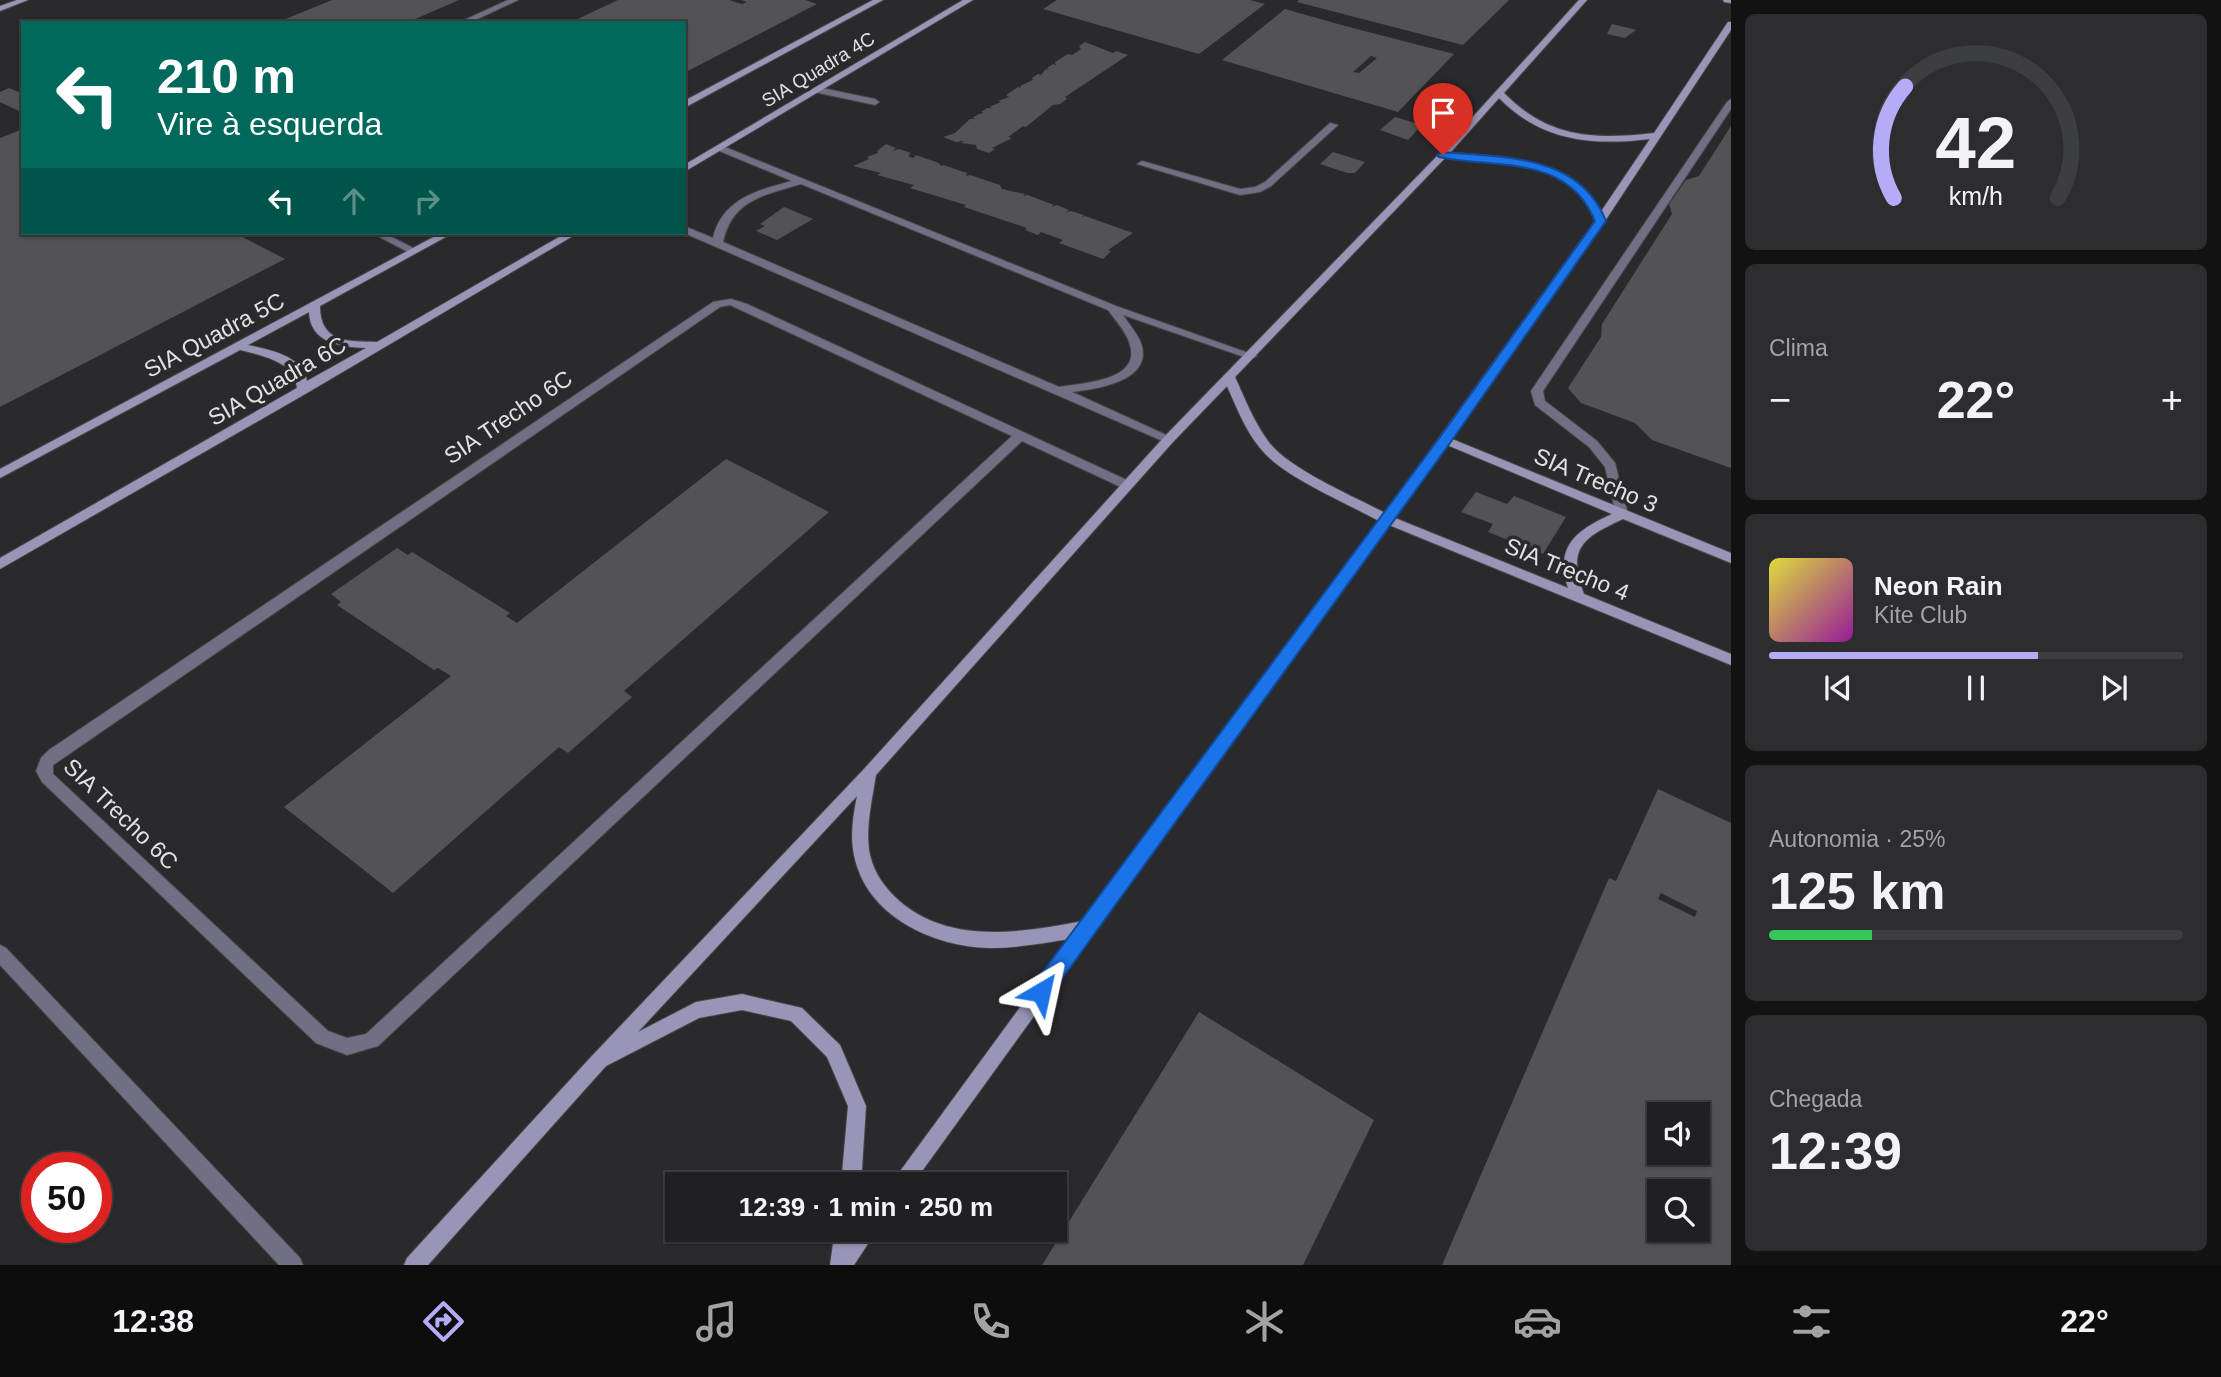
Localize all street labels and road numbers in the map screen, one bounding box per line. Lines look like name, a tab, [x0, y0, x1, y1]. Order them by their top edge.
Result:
street label: SIA Quadra 4C	[758, 28, 878, 111]
street label: SIA Quadra 5C	[140, 287, 288, 383]
street label: SIA Quadra 6C	[204, 331, 350, 431]
street label: SIA Trecho 6C	[439, 365, 577, 469]
street label: SIA Trecho 3	[1530, 442, 1662, 518]
street label: SIA Trecho 4	[1501, 532, 1633, 606]
street label: SIA Trecho 6C	[59, 753, 183, 875]

